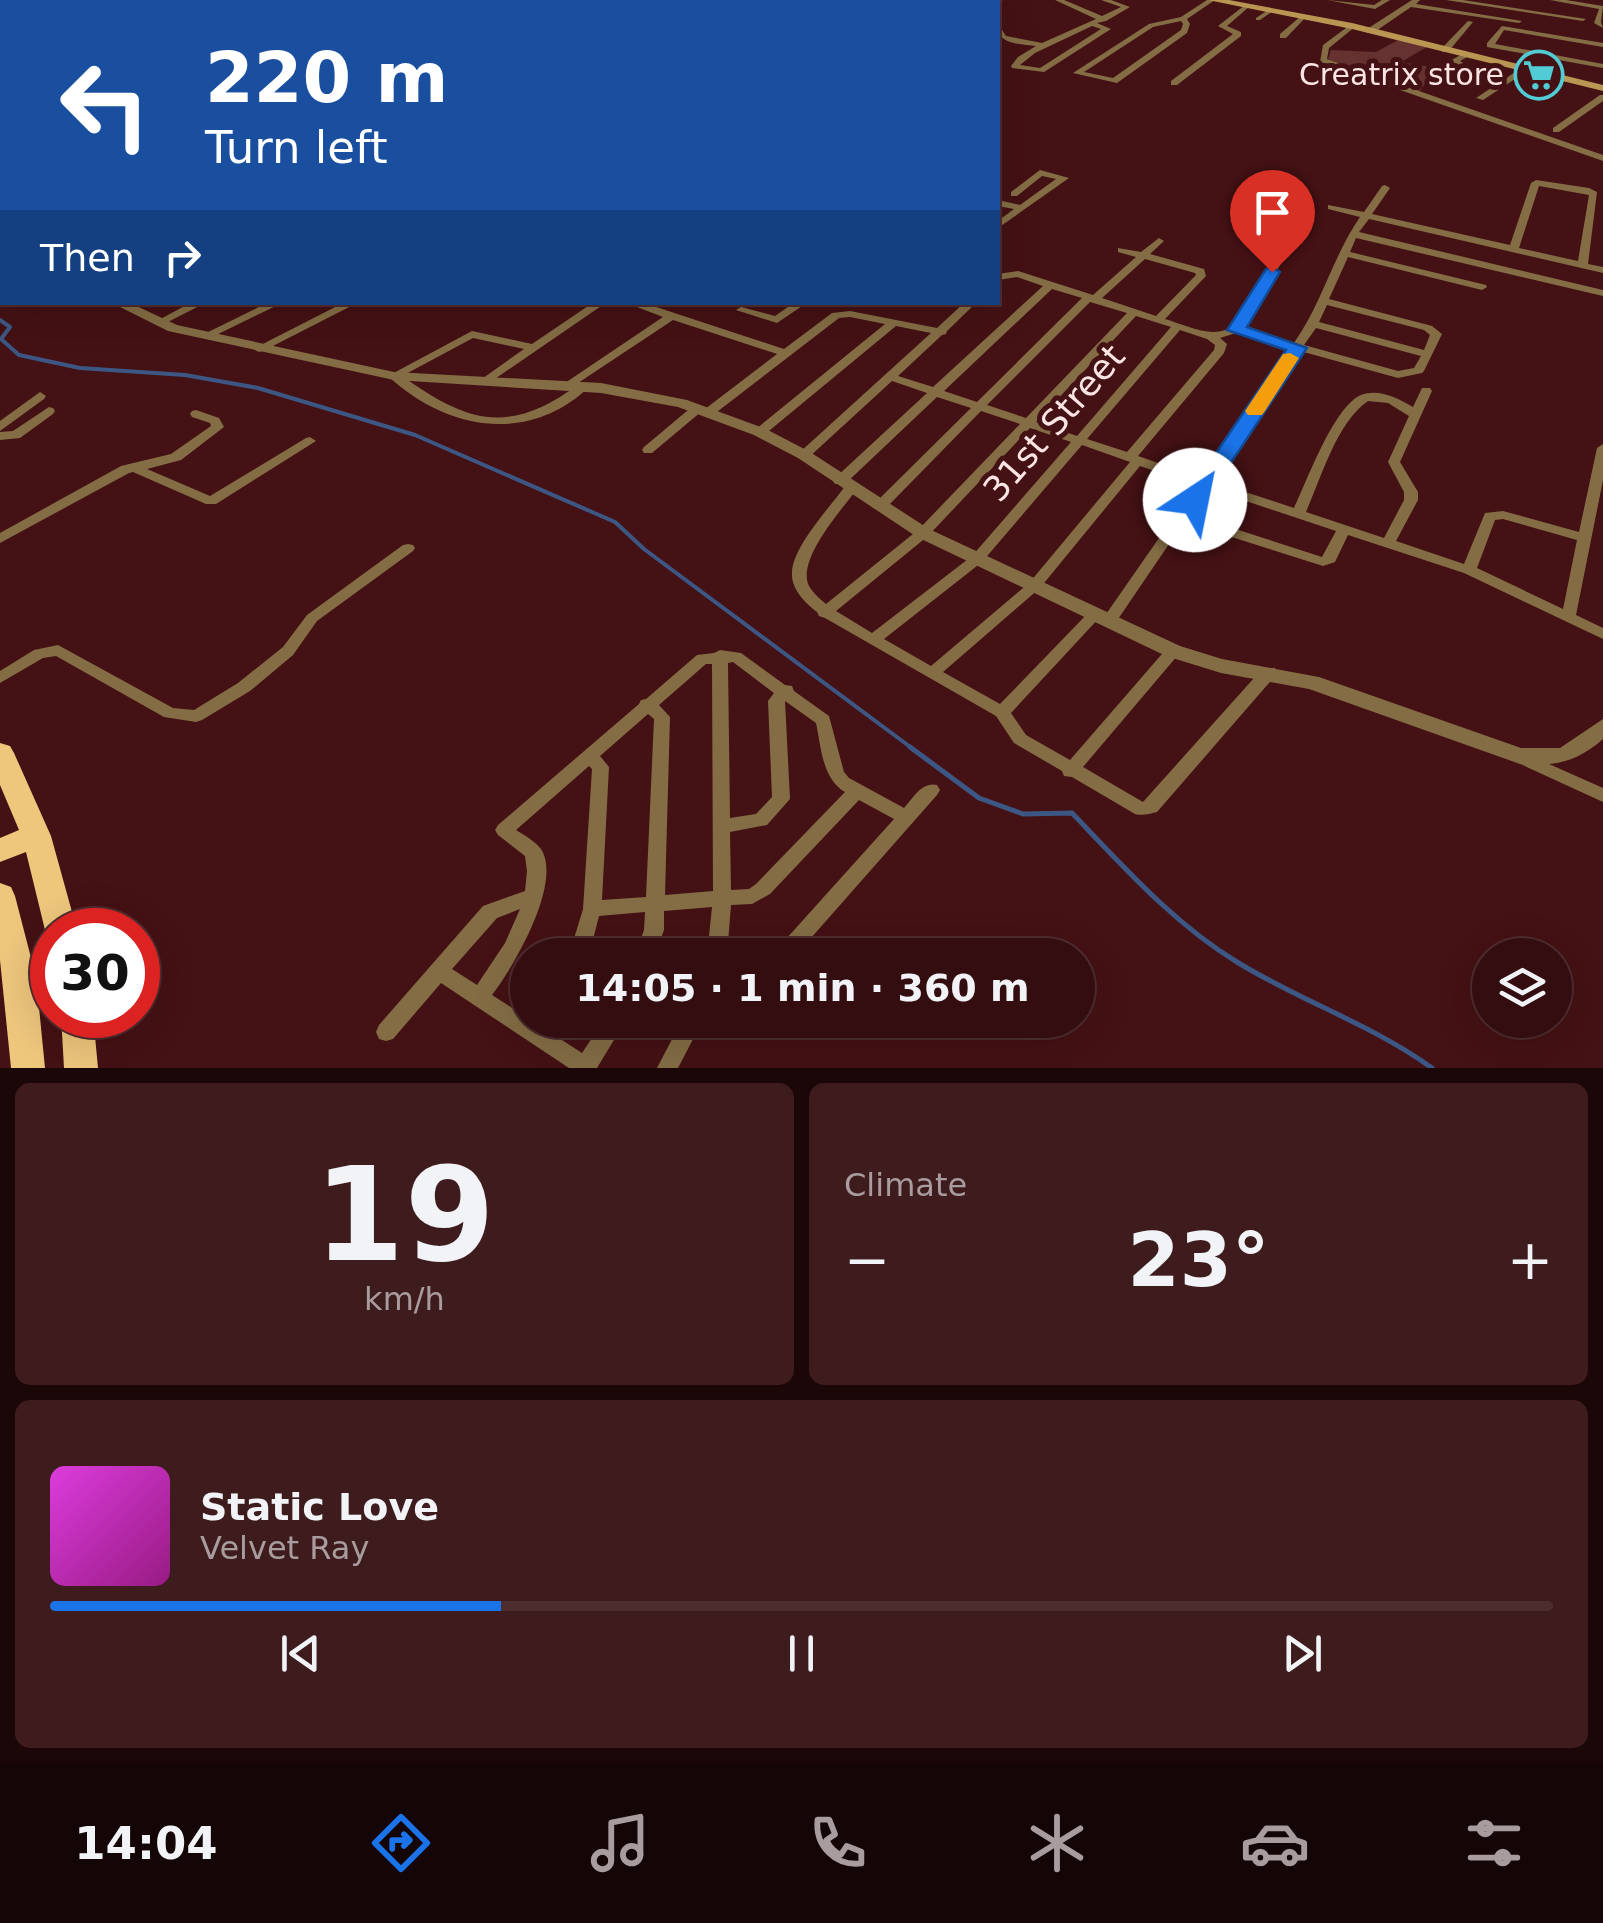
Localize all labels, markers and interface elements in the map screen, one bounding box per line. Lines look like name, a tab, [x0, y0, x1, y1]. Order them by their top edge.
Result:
text: 220 m	[205, 37, 448, 119]
icon: left	[40, 40, 170, 170]
supermarket icon: Creatrix store	[1513, 49, 1565, 101]
place label: Creatrix store	[1299, 57, 1504, 92]
text: Turn left	[205, 121, 388, 174]
pin	[1230, 170, 1315, 273]
icon: arrive	[1245, 185, 1300, 240]
icon: right	[155, 230, 210, 285]
text: Then	[40, 236, 135, 280]
street label: 31st Street	[975, 337, 1133, 509]
position arrow	[1143, 448, 1247, 552]
speed limit sign: 30	[30, 908, 160, 1038]
map controls	[1472, 938, 1572, 1038]
button: layers	[1472, 938, 1572, 1038]
text: 14:05 · 1 min · 360 m	[575, 966, 1030, 1010]
text: 19	[314, 1139, 495, 1291]
text: Climate	[844, 1166, 967, 1204]
text: 23°	[1128, 1216, 1269, 1304]
text: −	[844, 1228, 890, 1292]
text: +	[1507, 1228, 1553, 1292]
text: km/h	[364, 1280, 445, 1318]
text: Static Love	[200, 1485, 439, 1529]
text: Velvet Ray	[200, 1529, 369, 1567]
icon: previous	[273, 1626, 328, 1681]
icon: pause	[774, 1626, 829, 1681]
icon: next	[1275, 1626, 1330, 1681]
icon: directions	[366, 1808, 436, 1878]
icon: music	[585, 1808, 655, 1878]
icon: phone	[803, 1808, 873, 1878]
icon: climate	[1022, 1808, 1092, 1878]
icon: car	[1240, 1808, 1310, 1878]
icon: filters	[1459, 1808, 1529, 1878]
text: 14:04	[74, 1817, 218, 1870]

